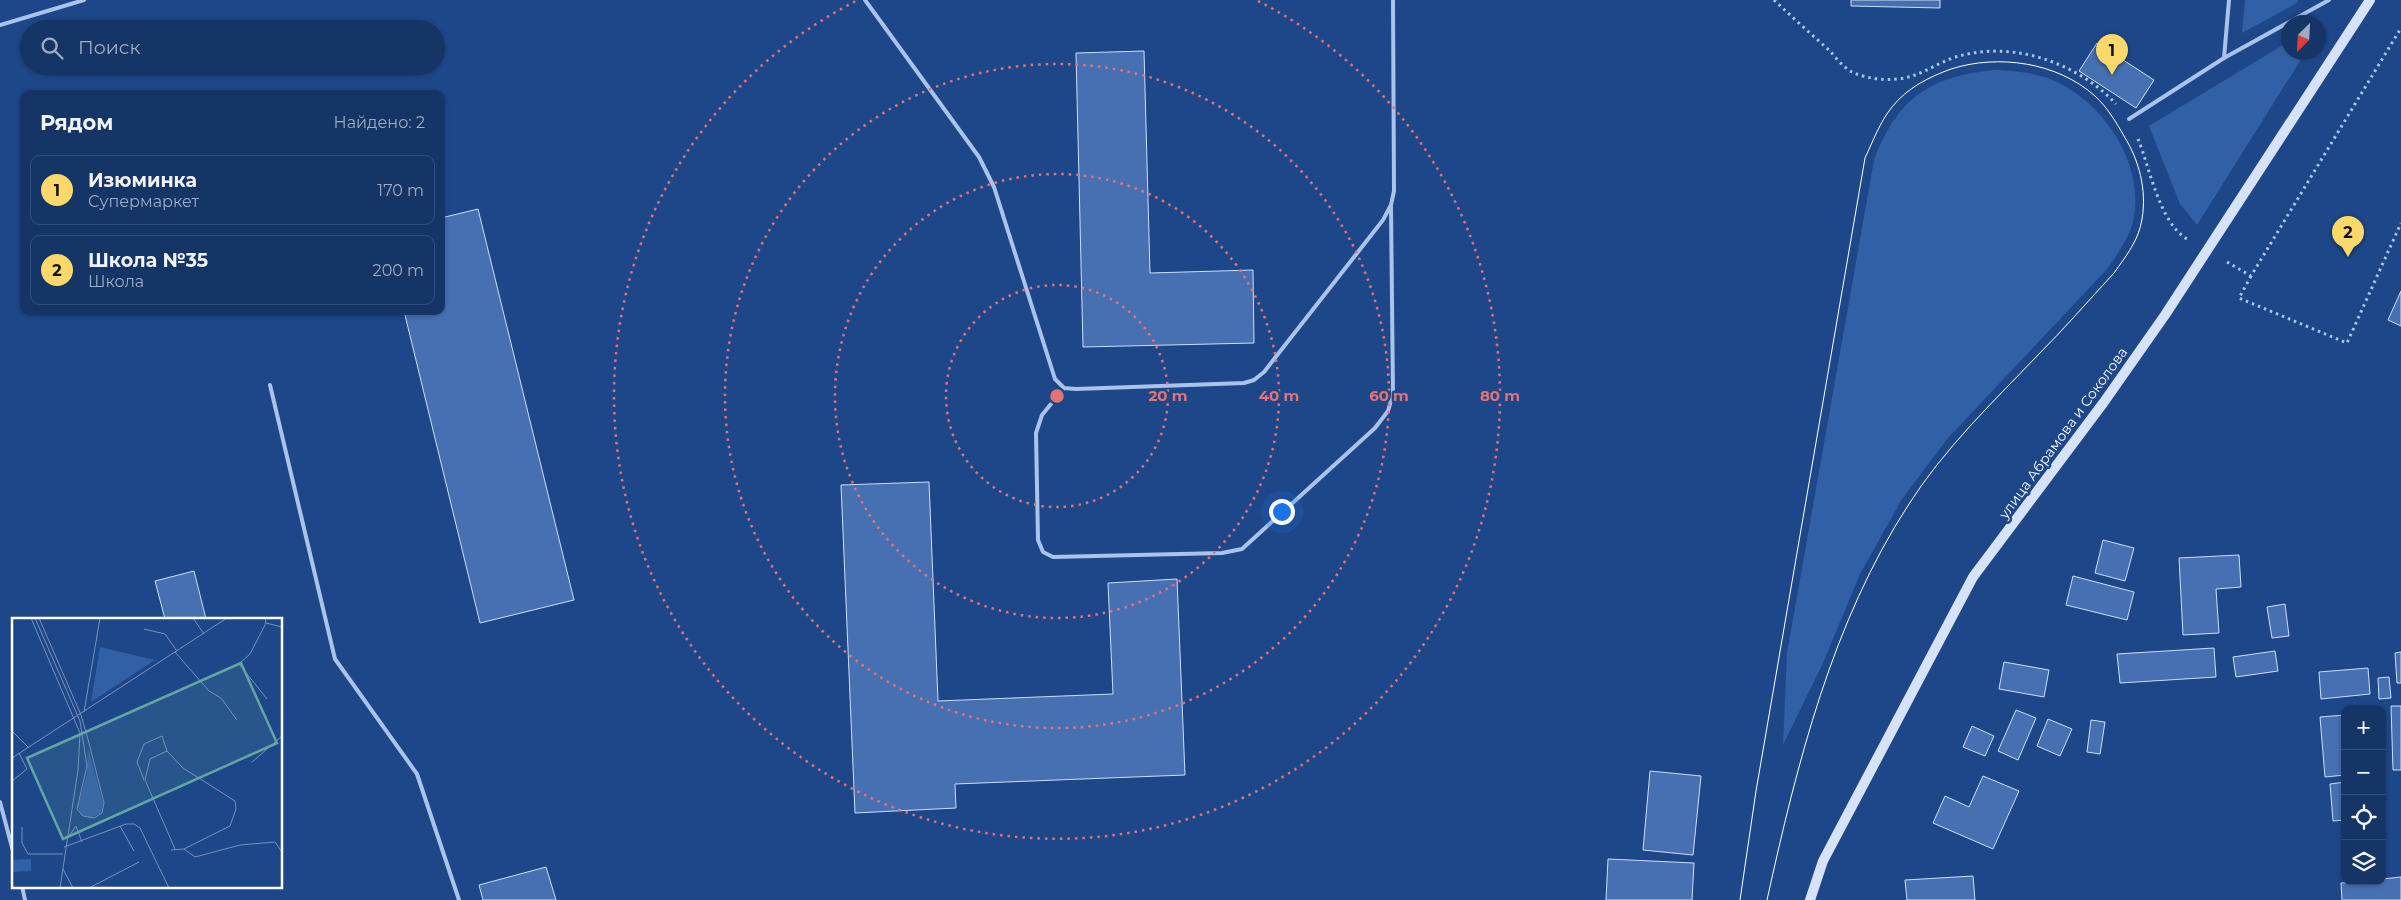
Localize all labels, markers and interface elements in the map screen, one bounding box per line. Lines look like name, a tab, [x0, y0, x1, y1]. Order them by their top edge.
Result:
north arrow	[2281, 15, 2326, 60]
search box	[20, 20, 445, 75]
icon: search	[38, 34, 66, 62]
pin: 1	[2096, 34, 2128, 75]
text: Поиск	[78, 36, 141, 59]
text: Рядом	[40, 110, 113, 135]
text: Найдено: 2	[334, 113, 425, 132]
text: Изюминка	[88, 169, 197, 192]
text: 1	[54, 181, 60, 200]
text: 170 m	[377, 181, 424, 200]
text: Супермаркет	[88, 192, 199, 211]
pin: 2	[2332, 216, 2364, 257]
text: Школа №35	[88, 249, 208, 272]
text: 2	[52, 261, 62, 280]
text: 200 m	[373, 261, 424, 280]
text: Школа	[88, 272, 144, 291]
street label: улица Абрамова и Соколова	[1994, 344, 2131, 523]
text: 20 m	[1148, 386, 1188, 405]
text: 40 m	[1259, 386, 1299, 405]
text: 60 m	[1369, 386, 1409, 405]
text: 80 m	[1480, 386, 1520, 405]
centre of rings	[1048, 387, 1066, 405]
your location	[1269, 499, 1295, 525]
inset map	[12, 618, 282, 888]
map controls	[2341, 705, 2386, 885]
button: +	[2341, 705, 2386, 750]
button: −	[2341, 750, 2386, 795]
button: locate	[2341, 795, 2386, 840]
button: layers	[2341, 840, 2386, 885]

